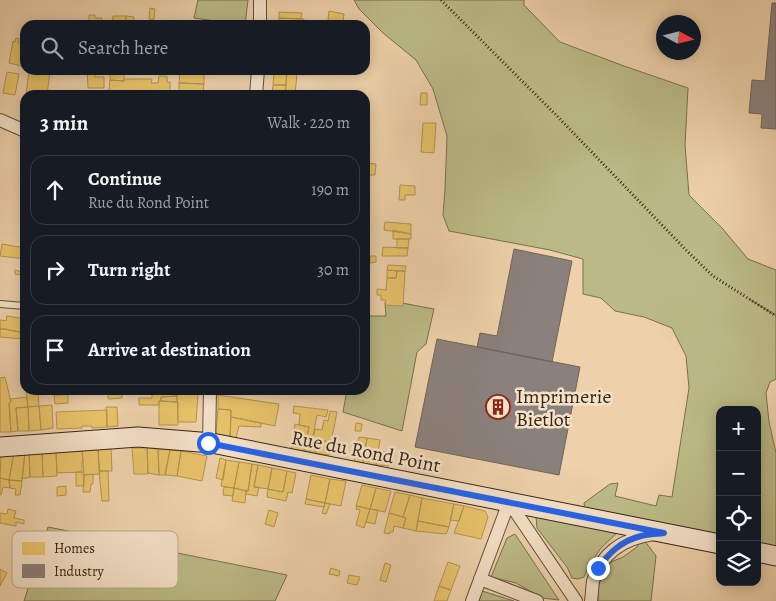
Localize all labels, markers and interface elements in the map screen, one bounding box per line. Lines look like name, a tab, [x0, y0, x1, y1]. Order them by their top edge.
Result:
north arrow	[656, 15, 701, 60]
search box	[20, 20, 370, 75]
icon: search	[38, 34, 66, 62]
text: Search here	[78, 35, 168, 61]
text: 3 min	[40, 109, 88, 137]
text: Walk · 220 m	[267, 112, 350, 134]
text: Continue	[88, 166, 162, 192]
icon: ahead	[41, 176, 69, 204]
text: 190 m	[311, 179, 349, 201]
text: Rue du Rond Point	[88, 192, 209, 214]
icon: right	[41, 256, 69, 284]
text: Turn right	[88, 257, 170, 283]
text: 30 m	[317, 259, 349, 281]
icon: arrive	[41, 336, 69, 364]
text: Arrive at destination	[88, 337, 251, 363]
place label: Imprimerie Bietlot	[516, 383, 611, 433]
building icon: Imprimerie Bietlot	[485, 394, 511, 420]
map controls	[716, 406, 761, 586]
button: +	[716, 406, 761, 451]
street label: Rue du Rond Point	[289, 424, 443, 479]
route start	[197, 432, 220, 455]
button: −	[716, 451, 761, 496]
button: locate	[716, 496, 761, 541]
legend	[12, 531, 178, 588]
text: Homes	[54, 539, 95, 558]
button: layers	[716, 541, 761, 586]
route end	[587, 557, 610, 580]
text: Industry	[54, 562, 104, 581]

